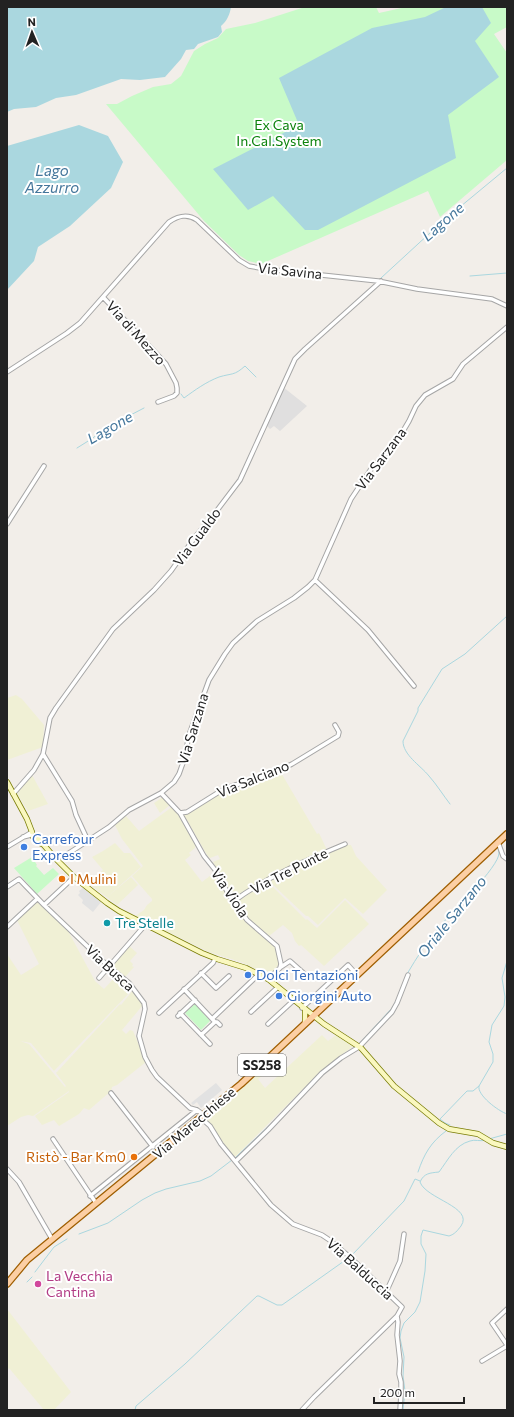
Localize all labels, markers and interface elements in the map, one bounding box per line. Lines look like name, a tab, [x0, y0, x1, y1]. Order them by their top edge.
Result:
north arrow	[12, 12, 52, 52]
text: N	[27, 15, 36, 28]
park label: Ex Cava In.Cal.System	[236, 116, 322, 149]
water label: Lago Azzurro	[24, 161, 79, 196]
water label: Lagone	[418, 198, 467, 244]
street label: Via Savina	[257, 259, 323, 282]
street label: Via di Mezzo	[103, 297, 170, 368]
water label: Lagone	[83, 407, 136, 447]
street label: Via Sarzana	[352, 424, 410, 493]
street label: Via Gualdo	[169, 504, 224, 569]
street label: Via Sarzana	[174, 691, 211, 767]
street label: Via Salciano	[214, 756, 291, 801]
place label: Carrefour Express	[32, 830, 95, 863]
marker: Carrefour Express	[19, 842, 29, 852]
street label: Via Tre Punte	[247, 844, 330, 897]
street label: Via Viola	[208, 865, 253, 921]
place label: I Mulini	[70, 870, 117, 887]
water label: Oriale Sarzano	[413, 872, 490, 961]
marker: I Mulini	[57, 874, 67, 884]
place label: Tre Stelle	[115, 914, 174, 931]
marker: Tre Stelle	[102, 918, 112, 928]
street label: Via Busca	[82, 941, 138, 995]
place label: Dolci Tentazioni	[256, 966, 358, 983]
marker: Dolci Tentazioni	[243, 970, 253, 980]
place label: Giorgini Auto	[287, 987, 372, 1004]
marker: Giorgini Auto	[274, 991, 284, 1001]
road number: SS258	[238, 1054, 286, 1076]
street label: Via Marecchiese	[149, 1083, 239, 1162]
place label: Ristò - Bar Km0	[26, 1148, 126, 1165]
marker: Ristò - Bar Km0	[129, 1152, 139, 1162]
street label: Via Balduccia	[324, 1234, 397, 1303]
place label: La Vecchia Cantina	[46, 1267, 113, 1300]
marker: La Vecchia Cantina	[33, 1279, 43, 1289]
scale bar	[374, 1379, 464, 1405]
text: 200 m	[380, 1385, 415, 1399]

